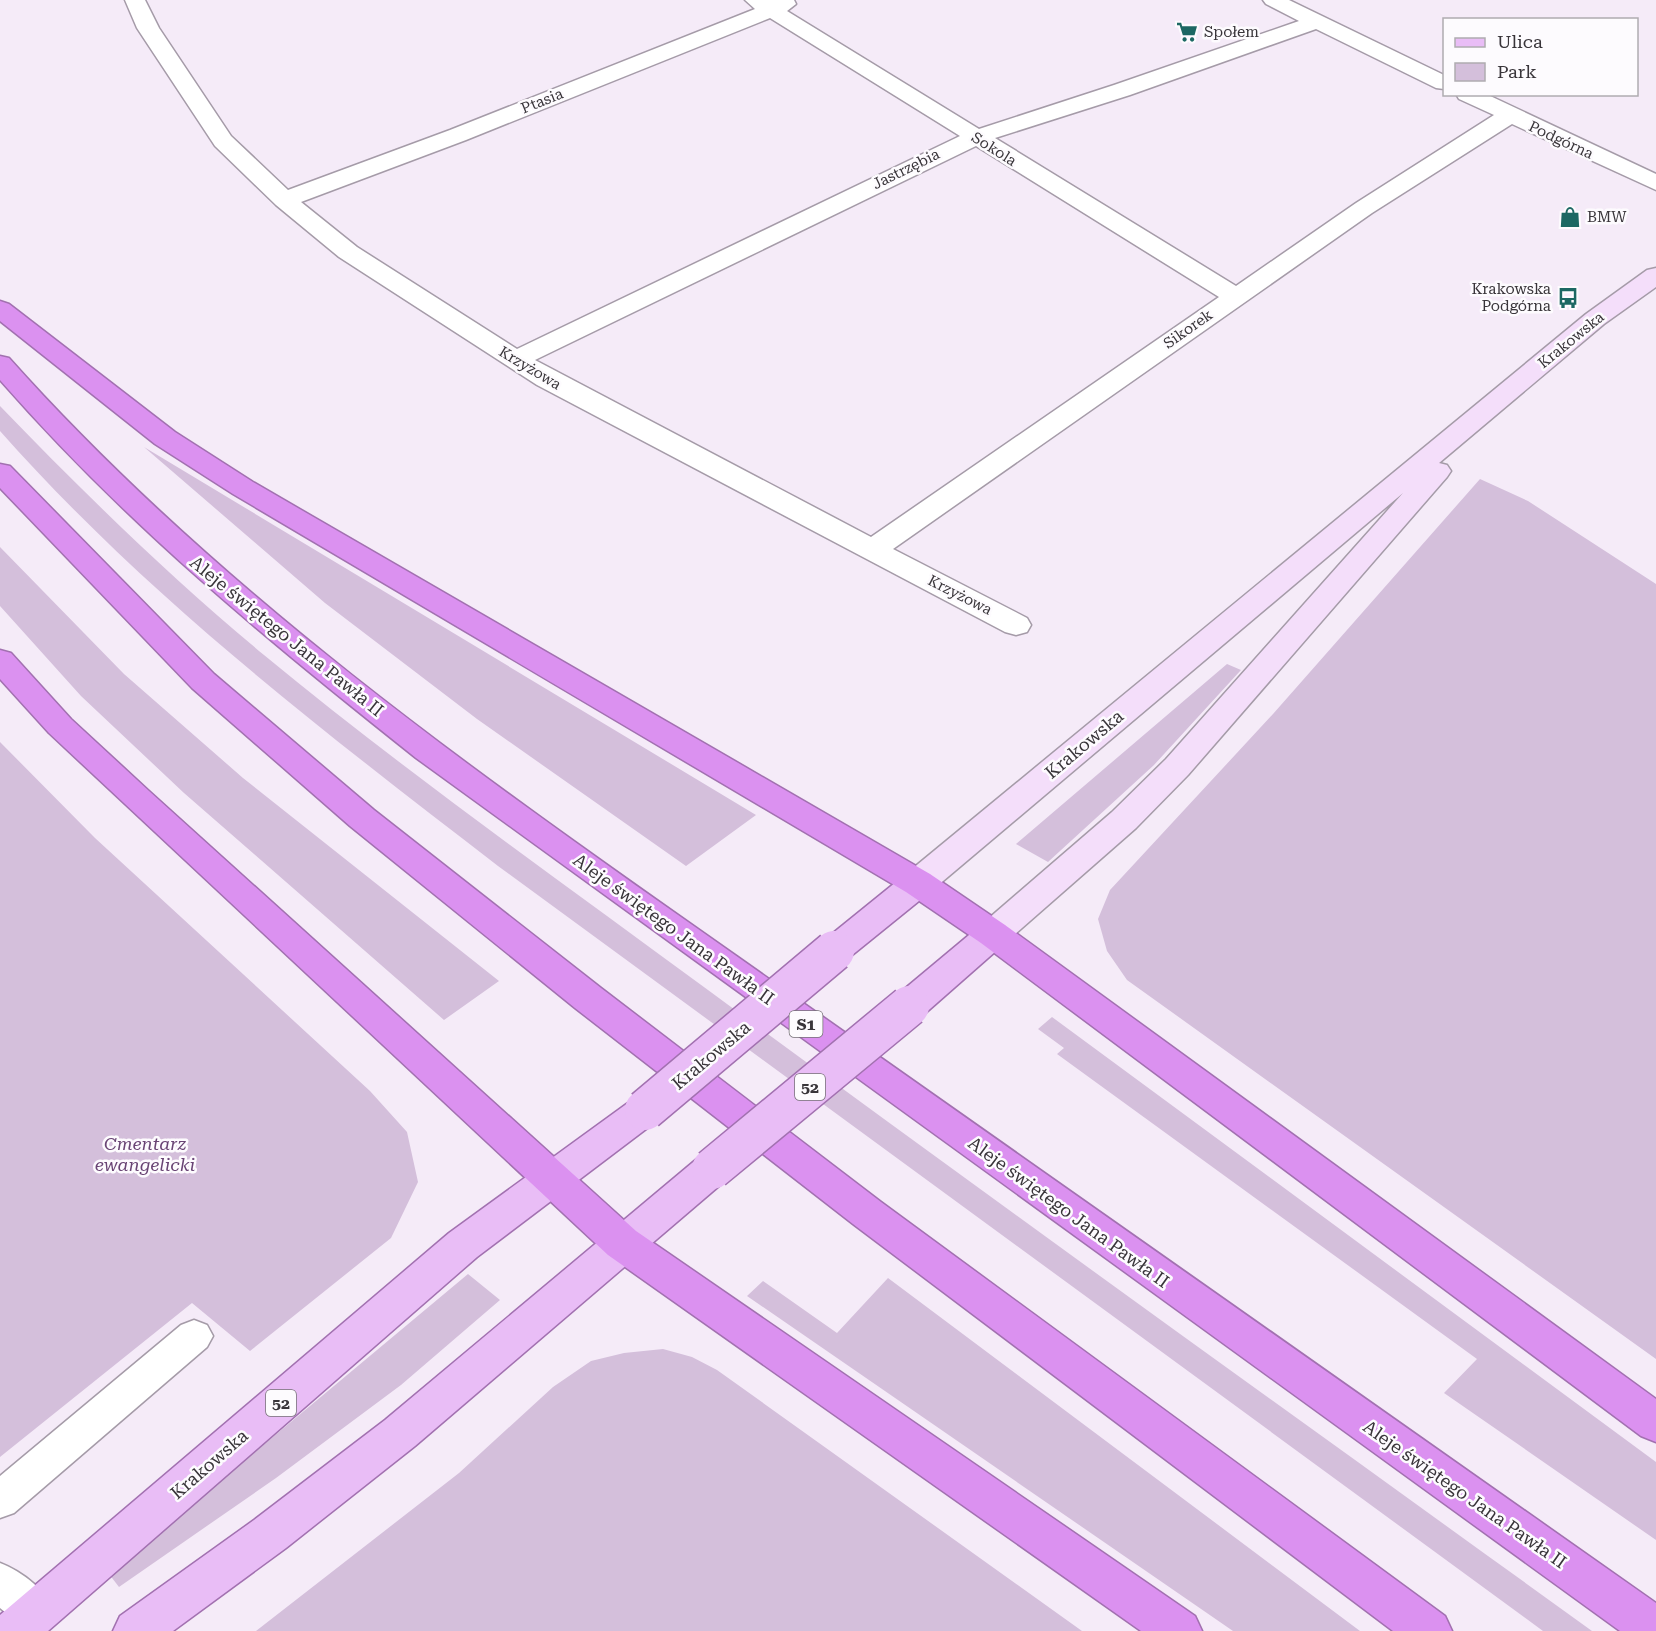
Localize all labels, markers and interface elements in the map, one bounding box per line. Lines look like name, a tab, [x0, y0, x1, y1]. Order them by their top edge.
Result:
legend	[1443, 18, 1638, 96]
supermarket icon: Społem	[1175, 20, 1199, 44]
place label: Społem	[1204, 23, 1259, 41]
text: Ulica	[1497, 31, 1543, 52]
text: Park	[1497, 61, 1537, 82]
street label: Ptasia	[518, 84, 566, 118]
street label: Podgórna	[1526, 117, 1596, 163]
street label: Sokola	[968, 128, 1020, 170]
street label: Jastrzębia	[869, 145, 943, 193]
shop icon: BMW	[1558, 205, 1582, 229]
place label: BMW	[1587, 208, 1627, 226]
place label: Krakowska Podgórna	[1471, 280, 1551, 315]
bus stop icon: Krakowska Podgórna	[1556, 286, 1580, 310]
street label: Sikorek	[1160, 305, 1217, 352]
street label: Krakowska	[1534, 308, 1608, 372]
street label: Krzyżowa	[496, 342, 564, 394]
street label: Aleje świętego Jana Pawła II	[186, 551, 388, 721]
street label: Krzyżowa	[925, 571, 995, 619]
street label: Krakowska	[1041, 705, 1128, 783]
street label: Aleje świętego Jana Pawła II	[570, 849, 778, 1009]
road number: S1	[790, 1011, 822, 1037]
street label: Krakowska	[668, 1016, 755, 1094]
road number: 52	[795, 1074, 825, 1100]
street label: Aleje świętego Jana Pawła II	[965, 1132, 1173, 1292]
park label: Cmentarz ewangelicki	[95, 1133, 196, 1175]
road number: 52	[266, 1390, 296, 1416]
street label: Aleje świętego Jana Pawła II	[1359, 1416, 1571, 1572]
street label: Krakowska	[166, 1425, 252, 1503]

